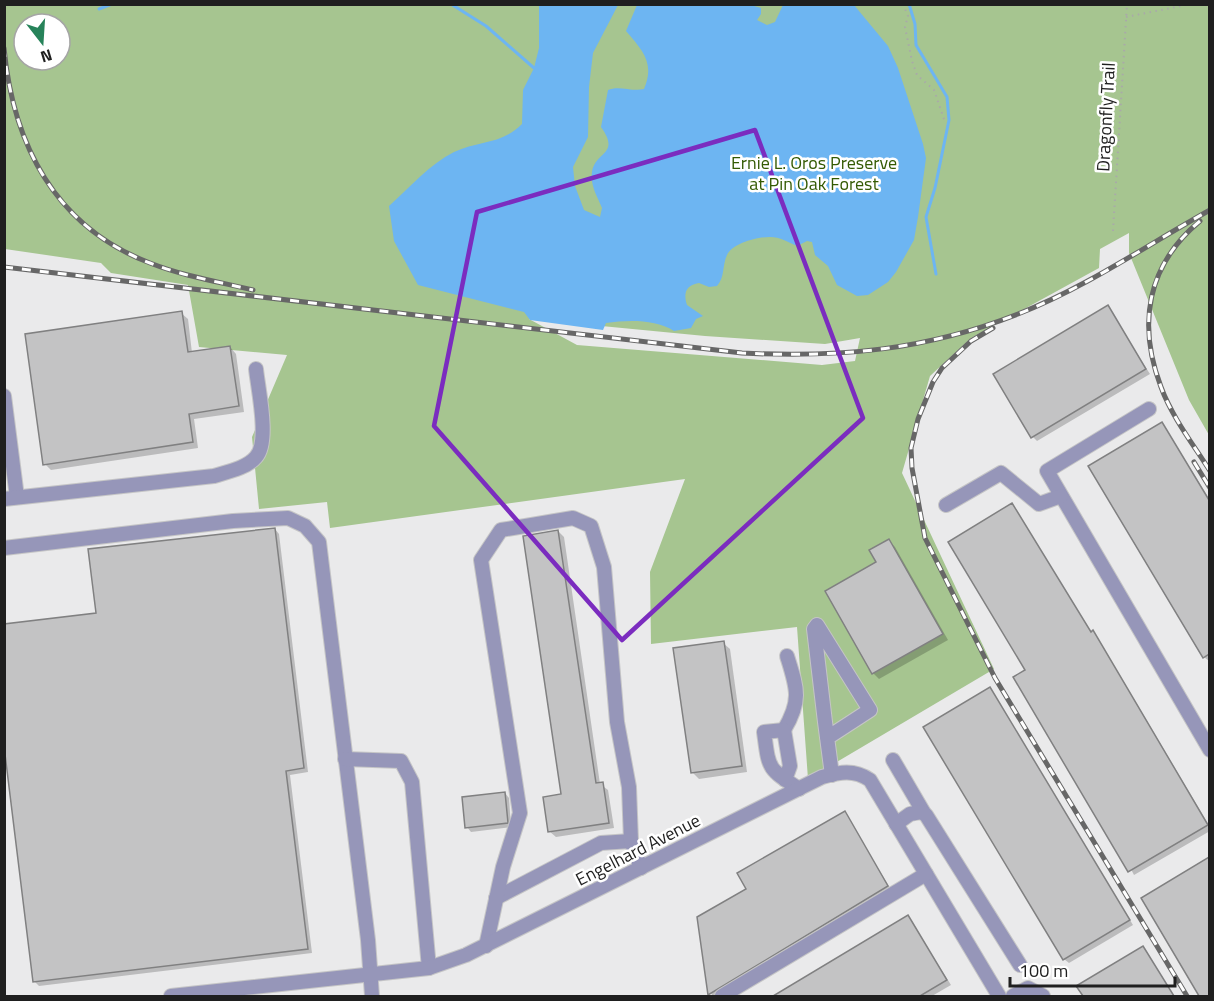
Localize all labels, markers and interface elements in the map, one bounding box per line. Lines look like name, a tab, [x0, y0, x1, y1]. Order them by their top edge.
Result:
north arrow	[12, 12, 72, 72]
text: N	[38, 43, 55, 69]
street label: Dragonfly Trail	[1089, 62, 1122, 172]
park label: Ernie L. Oros Preserve at Pin Oak Forest	[731, 149, 897, 197]
street label: Engelhard Avenue	[571, 807, 705, 893]
scale bar	[1010, 950, 1175, 988]
text: 100 m	[1019, 957, 1068, 984]

